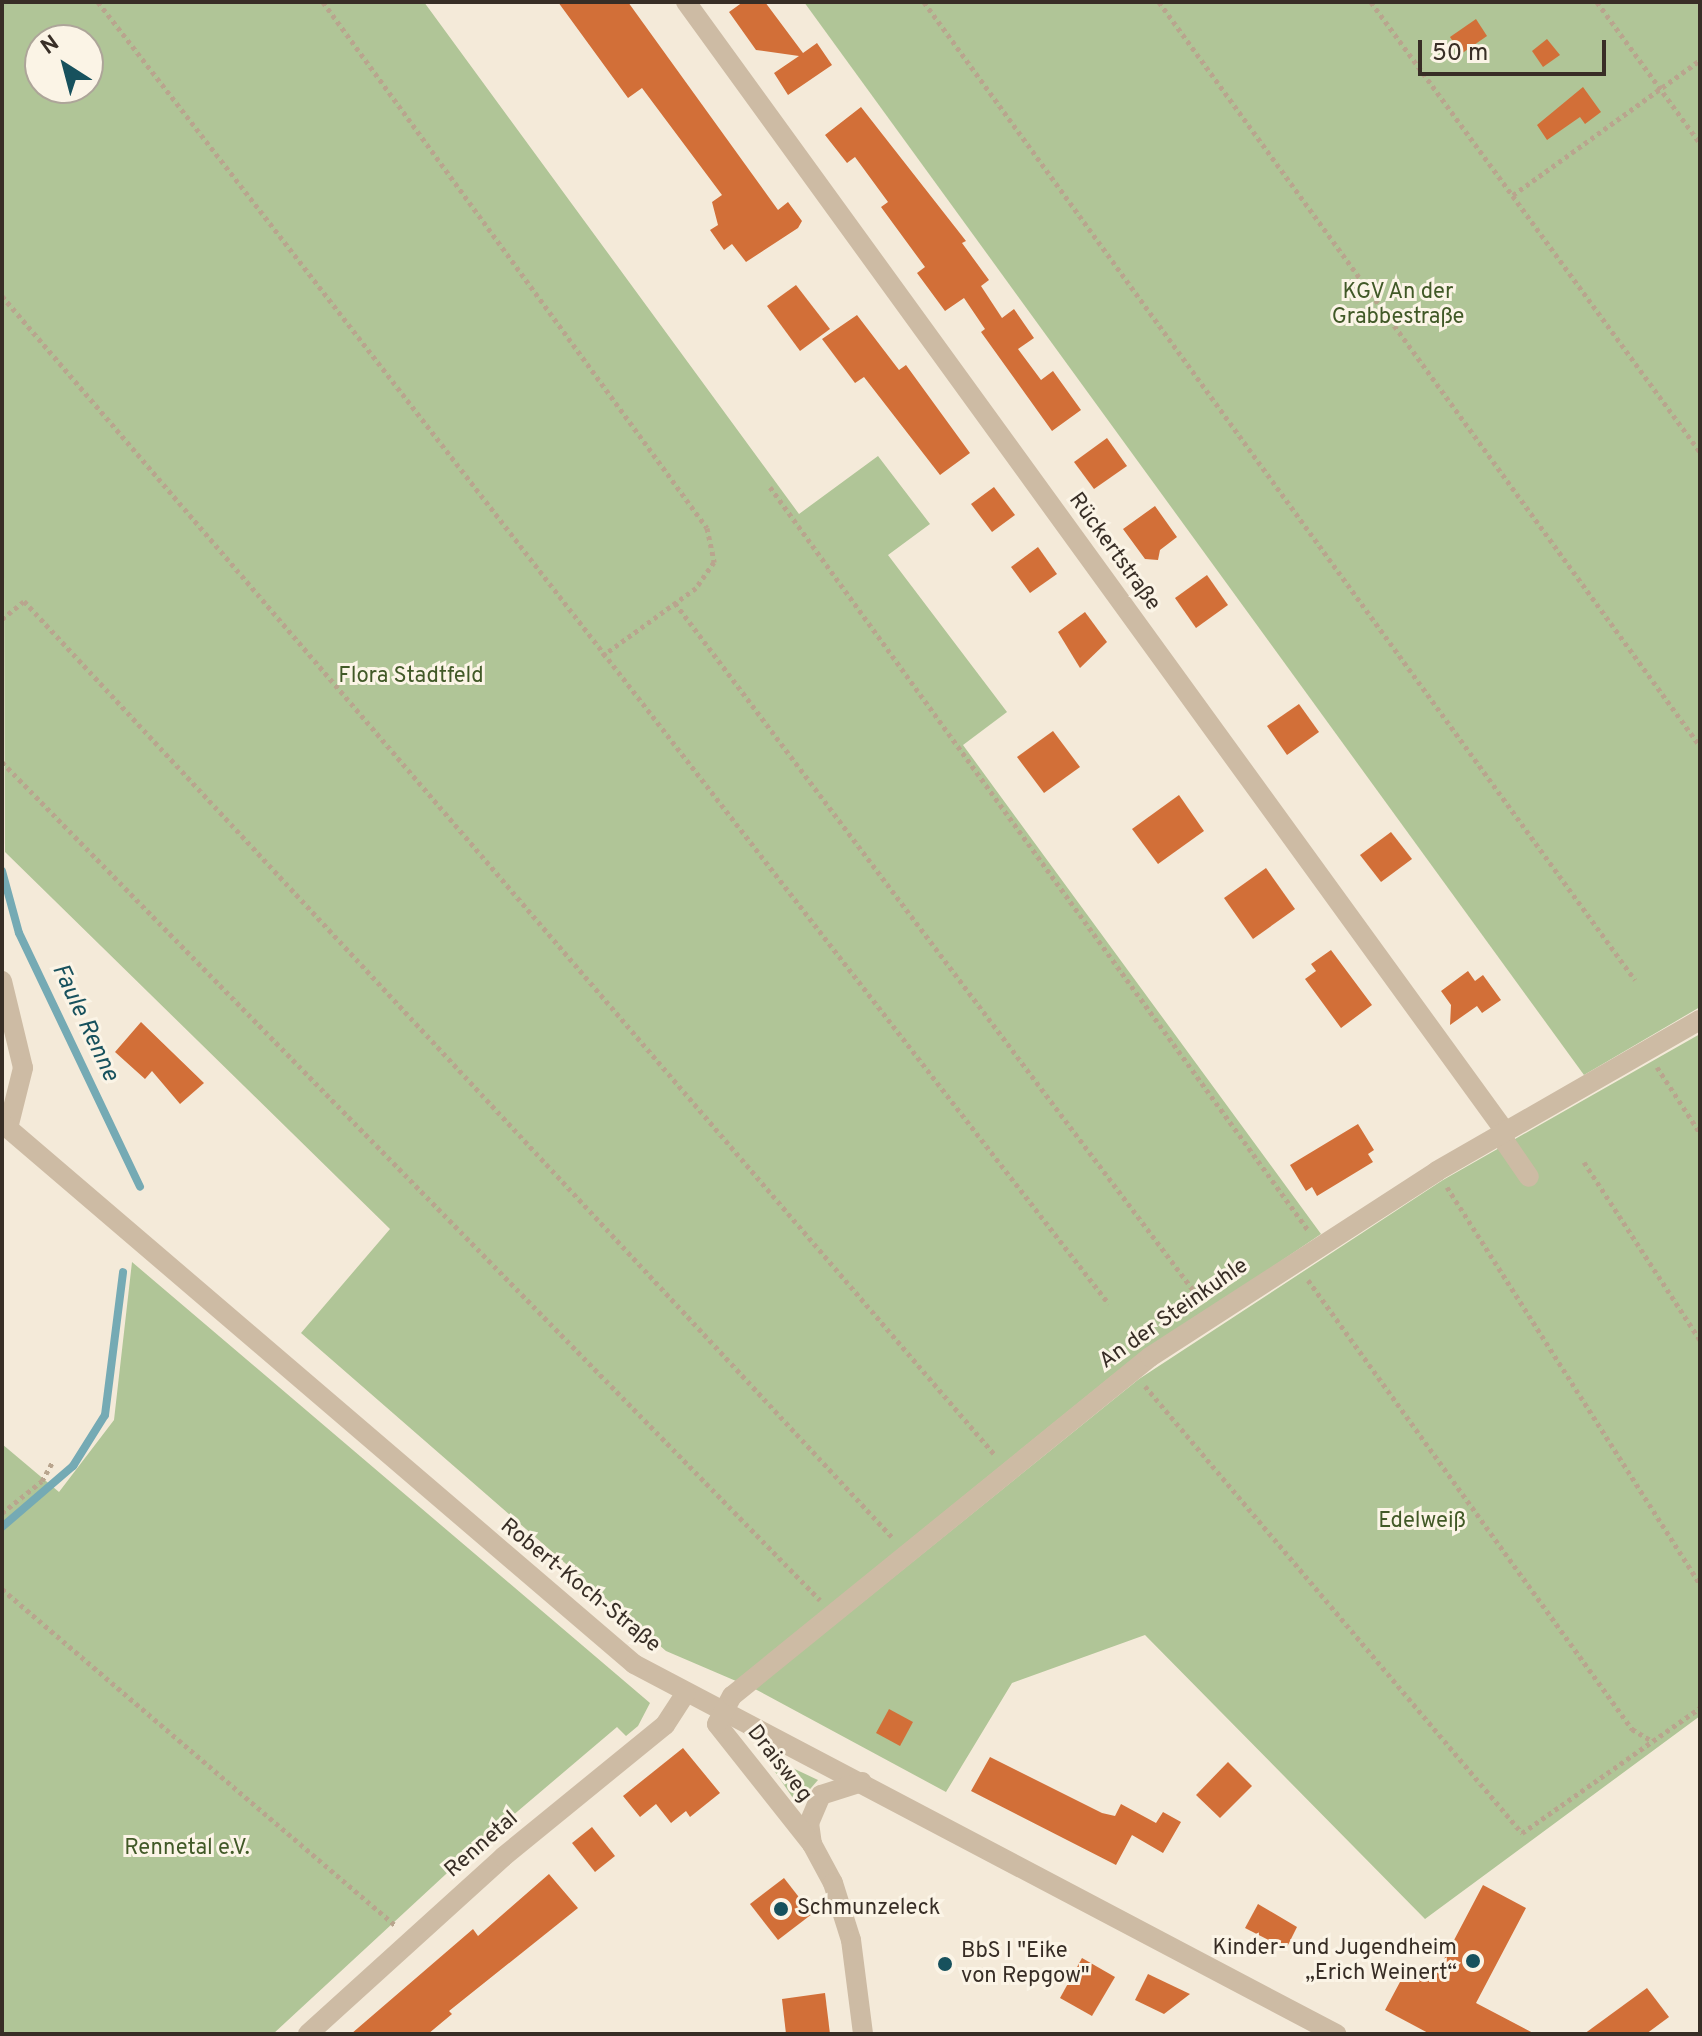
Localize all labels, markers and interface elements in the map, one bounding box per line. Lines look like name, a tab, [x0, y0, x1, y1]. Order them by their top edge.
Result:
north arrow	[24, 24, 104, 104]
scale bar	[1422, 24, 1610, 74]
text: N	[36, 30, 65, 61]
text: 50 m	[1432, 39, 1488, 69]
park label: KGV An der Grabbestraße	[1332, 279, 1464, 330]
street label: Rückertstraße	[1062, 488, 1166, 616]
park label: Flora Stadtfeld	[338, 664, 484, 690]
water label: Faule Renne	[44, 960, 124, 1086]
street label: An der Steinkuhle	[1095, 1253, 1253, 1375]
park label: Edelweiß	[1378, 1509, 1466, 1535]
street label: Robert-Koch-Straße	[495, 1513, 665, 1659]
street label: Draisweg	[741, 1720, 817, 1808]
street label: Rennetal	[440, 1806, 524, 1884]
park label: Rennetal e.V.	[124, 1836, 250, 1862]
place label: Schmunzeleck	[797, 1896, 940, 1922]
marker: Schmunzeleck	[772, 1900, 790, 1918]
place label: Kinder- und Jugendheim „Erich Weinert“	[1212, 1935, 1457, 1986]
place label: BbS I "Eike von Repgow"	[961, 1938, 1090, 1990]
marker: Kinder- und Jugendheim „Erich Weinert“	[1464, 1952, 1482, 1970]
marker: BbS I "Eike von Repgow"	[936, 1955, 954, 1973]

